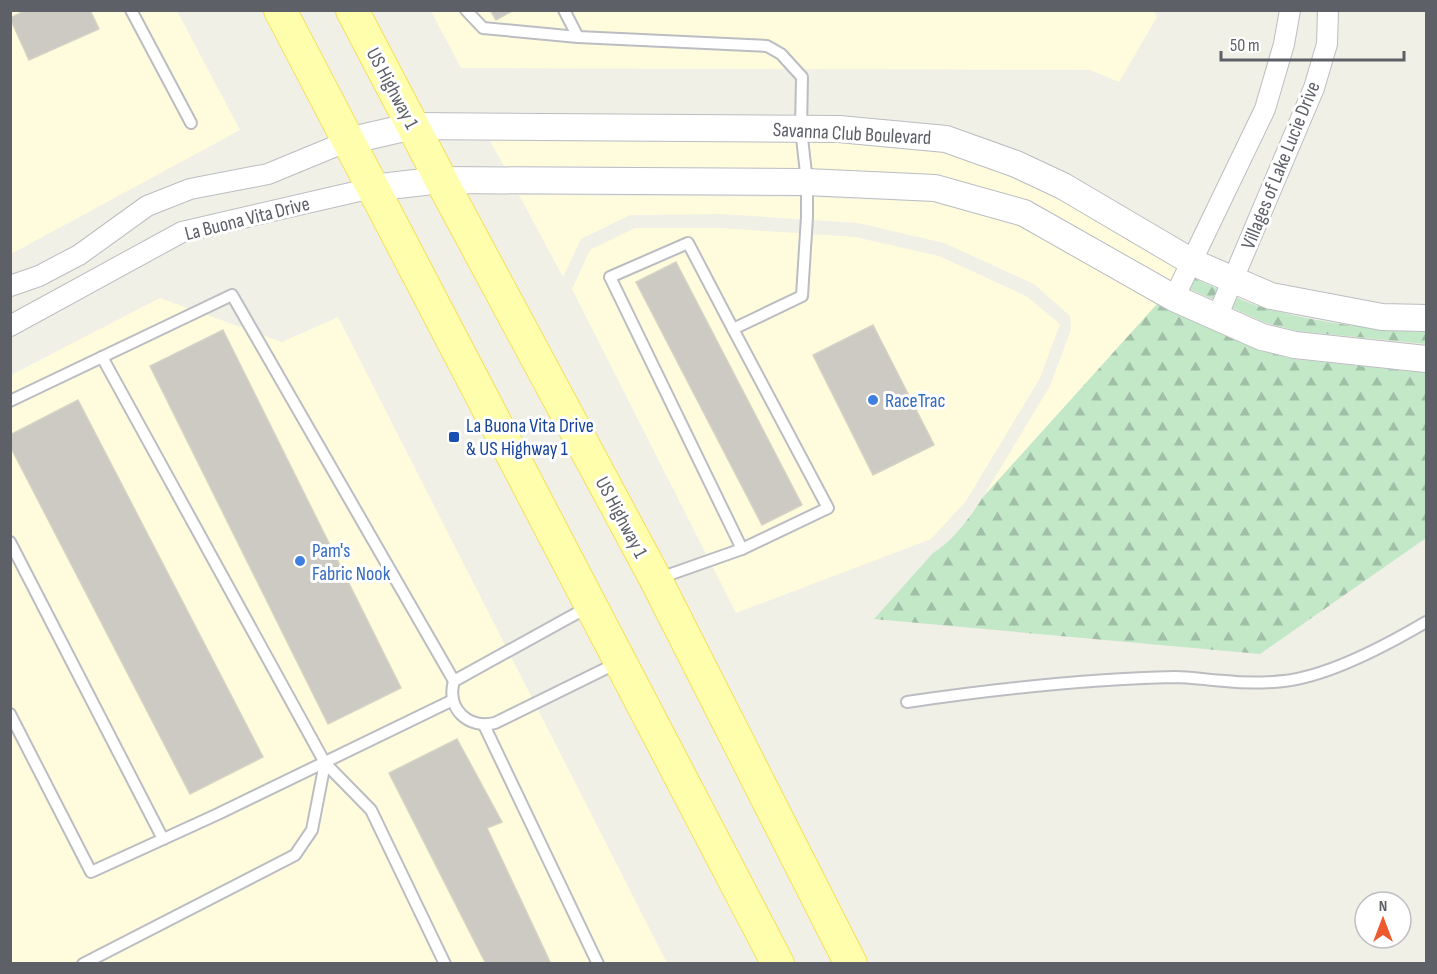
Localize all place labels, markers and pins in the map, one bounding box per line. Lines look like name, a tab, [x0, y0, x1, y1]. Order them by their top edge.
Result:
place label: RaceTrac	[885, 389, 945, 413]
marker: RaceTrac	[866, 393, 880, 407]
place label: La Buona Vita Drive & US Highway 1	[466, 414, 594, 461]
marker: La Buona Vita Drive & US Highway 1	[447, 430, 461, 444]
place label: Pam's Fabric Nook	[312, 539, 391, 586]
marker: Pam's Fabric Nook	[293, 554, 307, 568]

